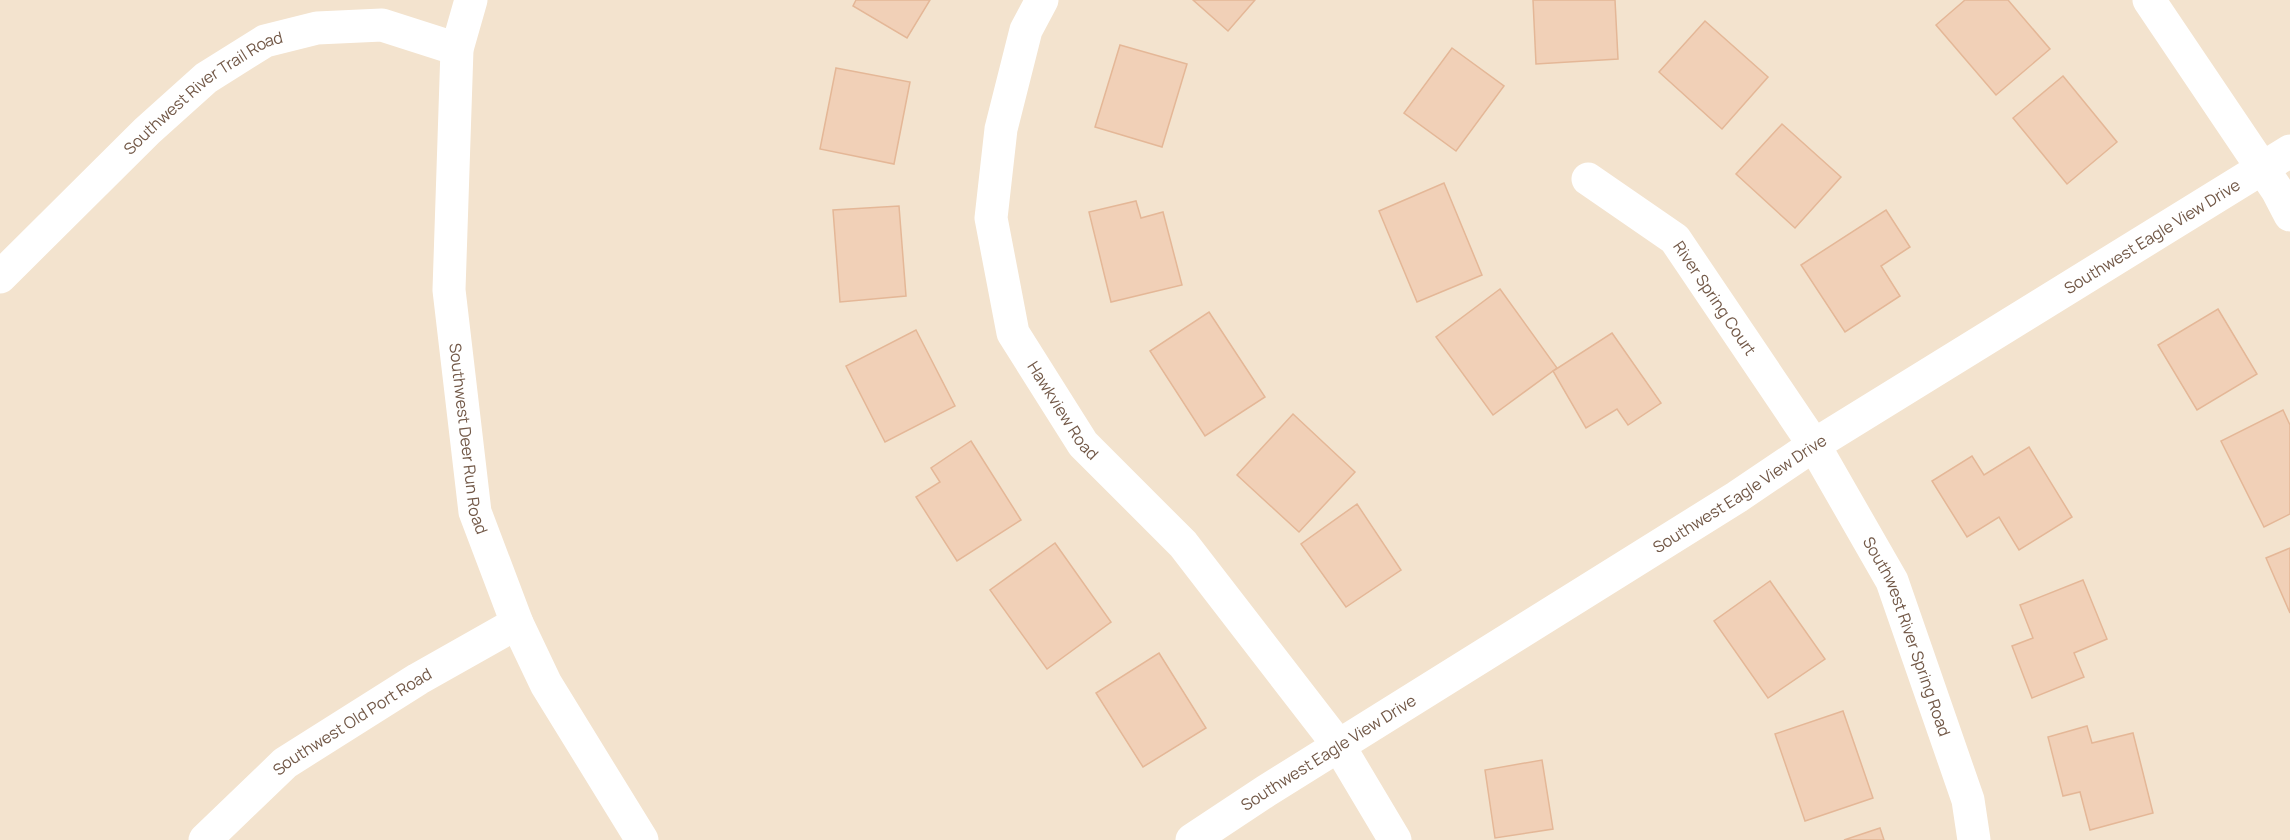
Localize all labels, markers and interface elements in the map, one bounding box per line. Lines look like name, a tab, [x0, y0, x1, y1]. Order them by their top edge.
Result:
street label: Southwest River Trail Road	[119, 26, 285, 159]
street label: Southwest Eagle View Drive	[2060, 174, 2244, 299]
street label: River Spring Court	[1668, 237, 1761, 360]
street label: Southwest Deer Run Road	[444, 342, 493, 537]
street label: Hawkview Road	[1022, 357, 1104, 465]
street label: Southwest Eagle View Drive	[1648, 429, 1831, 558]
street label: Southwest River Spring Road	[1858, 533, 1956, 739]
street label: Southwest Old Port Road	[268, 663, 436, 780]
street label: Southwest Eagle View Drive	[1236, 689, 1420, 816]

